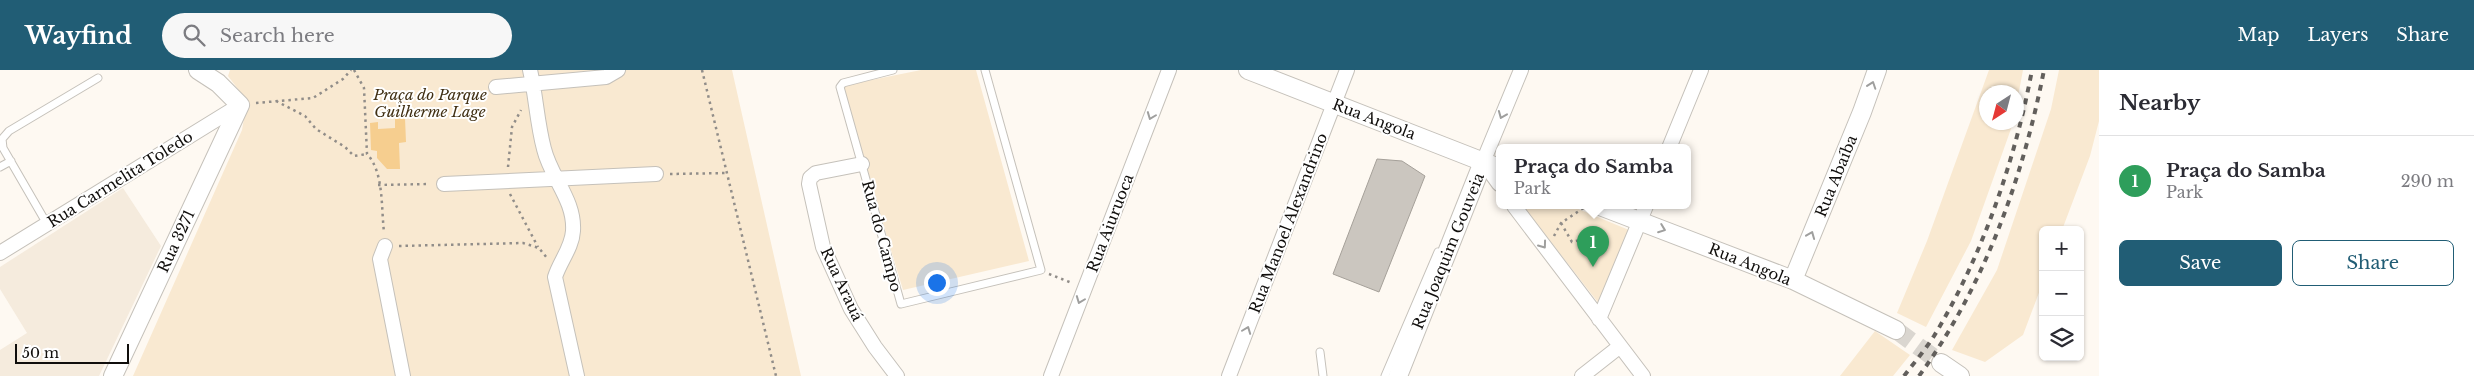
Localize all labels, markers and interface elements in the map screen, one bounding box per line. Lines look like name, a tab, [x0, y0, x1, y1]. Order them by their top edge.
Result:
search box	[162, 13, 512, 58]
text: Wayfind	[25, 21, 132, 50]
icon: search	[180, 21, 208, 49]
text: Search here	[220, 24, 335, 47]
text: Map	[2238, 24, 2279, 46]
text: Layers	[2307, 24, 2368, 46]
text: Share	[2396, 24, 2449, 46]
one-way arrow	[1866, 81, 1876, 89]
park label: Praça do Parque Guilherme Lage	[372, 85, 487, 121]
north arrow	[1979, 85, 2024, 130]
text: Nearby	[2119, 90, 2200, 116]
street label: Rua Angola	[1330, 94, 1419, 144]
one-way arrow	[1498, 110, 1508, 119]
one-way arrow	[1147, 111, 1157, 119]
street label: Rua Carmelita Toledo	[44, 126, 196, 232]
street label: Rua Manoel Alexandrino	[1245, 130, 1331, 316]
street label: Rua Abaíba	[1811, 132, 1861, 220]
popup	[1496, 144, 1691, 209]
text: Praça do Samba	[1514, 155, 1673, 178]
text: Praça do Samba	[2166, 159, 2326, 182]
street label: Rua Joaquim Gouveia	[1408, 169, 1488, 332]
street label: Rua Aiuruoca	[1083, 170, 1138, 275]
text: 1	[2132, 171, 2138, 191]
text: 290 m	[2401, 171, 2454, 191]
street label: Rua do Campo	[858, 178, 906, 294]
text: Park	[1514, 178, 1551, 198]
text: Park	[2166, 182, 2203, 202]
street label: Rua 3271	[153, 207, 199, 275]
one-way arrow	[1657, 223, 1666, 234]
pin: 1	[1577, 226, 1609, 267]
map controls	[2039, 226, 2084, 361]
button: +	[2039, 226, 2084, 271]
one-way arrow	[1806, 232, 1816, 240]
street label: Rua Angola	[1706, 239, 1795, 289]
one-way arrow	[1536, 240, 1546, 249]
button: Save	[2119, 240, 2282, 286]
button: Share	[2292, 240, 2454, 286]
street label: Rua Arauá	[817, 244, 868, 324]
your location	[924, 270, 950, 296]
button: −	[2039, 271, 2084, 316]
one-way arrow	[1076, 295, 1087, 304]
button: layers	[2039, 316, 2084, 361]
one-way arrow	[1241, 327, 1251, 335]
scale bar	[15, 341, 129, 364]
text: 50 m	[22, 344, 59, 362]

